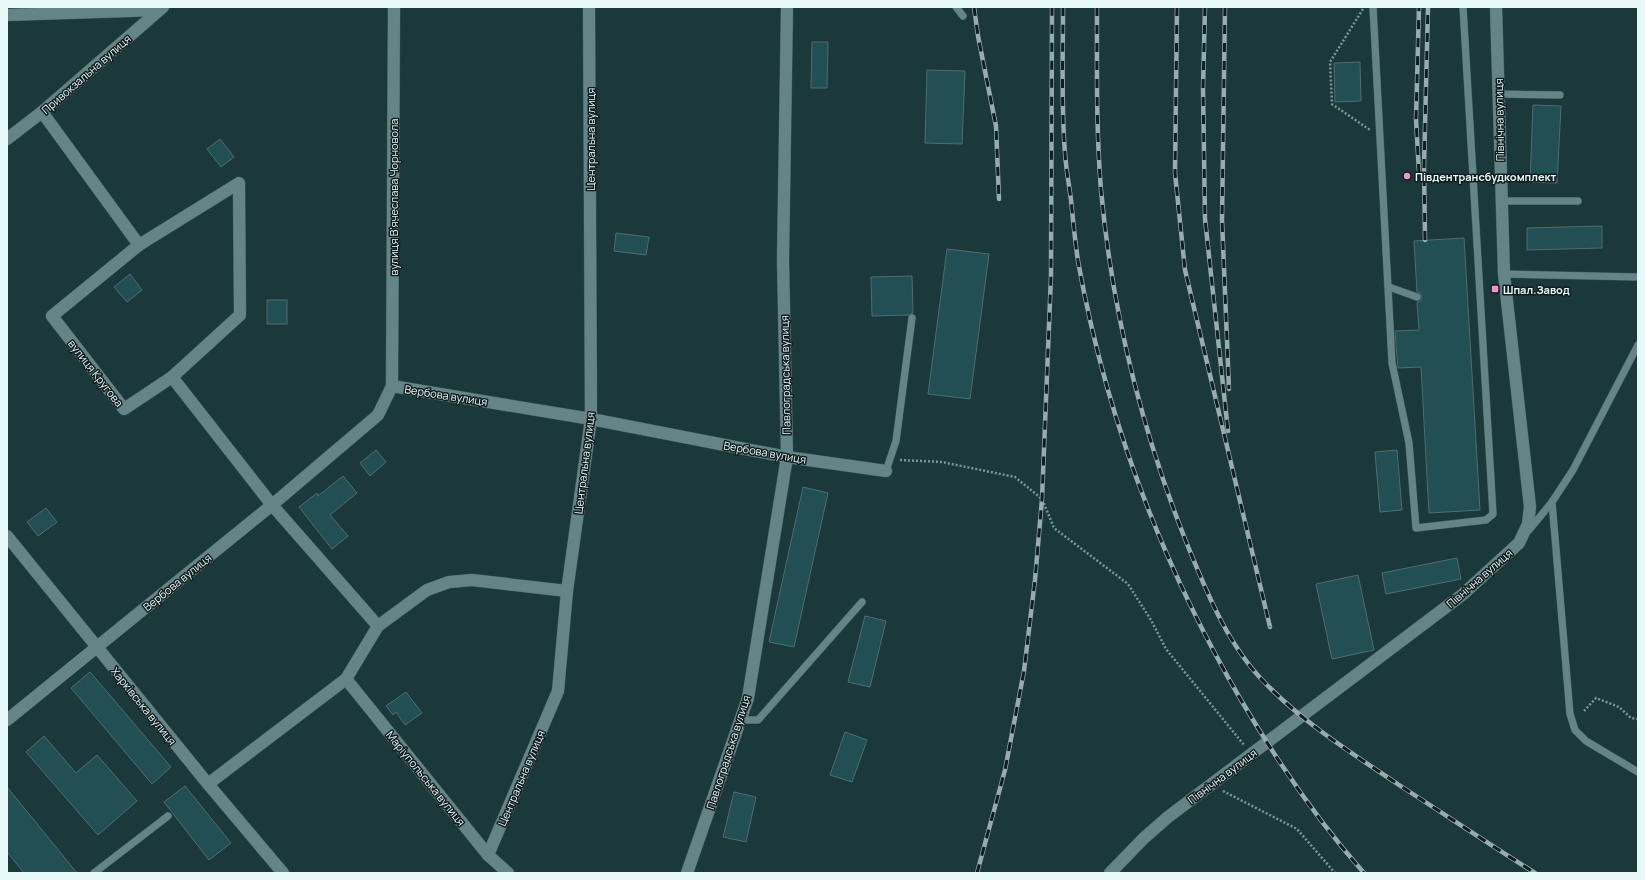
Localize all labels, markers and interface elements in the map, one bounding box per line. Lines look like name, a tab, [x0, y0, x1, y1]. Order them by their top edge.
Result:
street label: Привокзальна вулиця	[38, 31, 134, 117]
street label: Північна вулиця	[1491, 78, 1507, 162]
street label: Центральна вулиця	[583, 88, 598, 190]
street label: вулиця В'ячеслава Чорновола	[386, 119, 401, 275]
place label: Південтрансбудкомплект	[1415, 169, 1556, 184]
marker: Південтрансбудкомплект	[1402, 171, 1412, 181]
place label: Шпал.Завод	[1503, 282, 1570, 297]
marker: Шпал.Завод	[1490, 284, 1500, 294]
street label: Павлоградська вулиця	[776, 315, 794, 435]
street label: вулиця Кругова	[65, 336, 127, 410]
street label: Вербова вулиця	[403, 381, 489, 409]
street label: Центральна вулиця	[570, 411, 598, 515]
street label: Вербова вулиця	[722, 437, 808, 467]
street label: Північна вулиця	[1443, 545, 1515, 611]
street label: Вербова вулиця	[140, 550, 214, 614]
street label: Харківська вулиця	[108, 664, 180, 748]
street label: Павлоградська вулиця	[702, 693, 754, 811]
street label: Маріупольська вулиця	[383, 727, 469, 829]
street label: Центральна вулиця	[494, 728, 548, 828]
street label: Північна вулиця	[1184, 745, 1260, 807]

